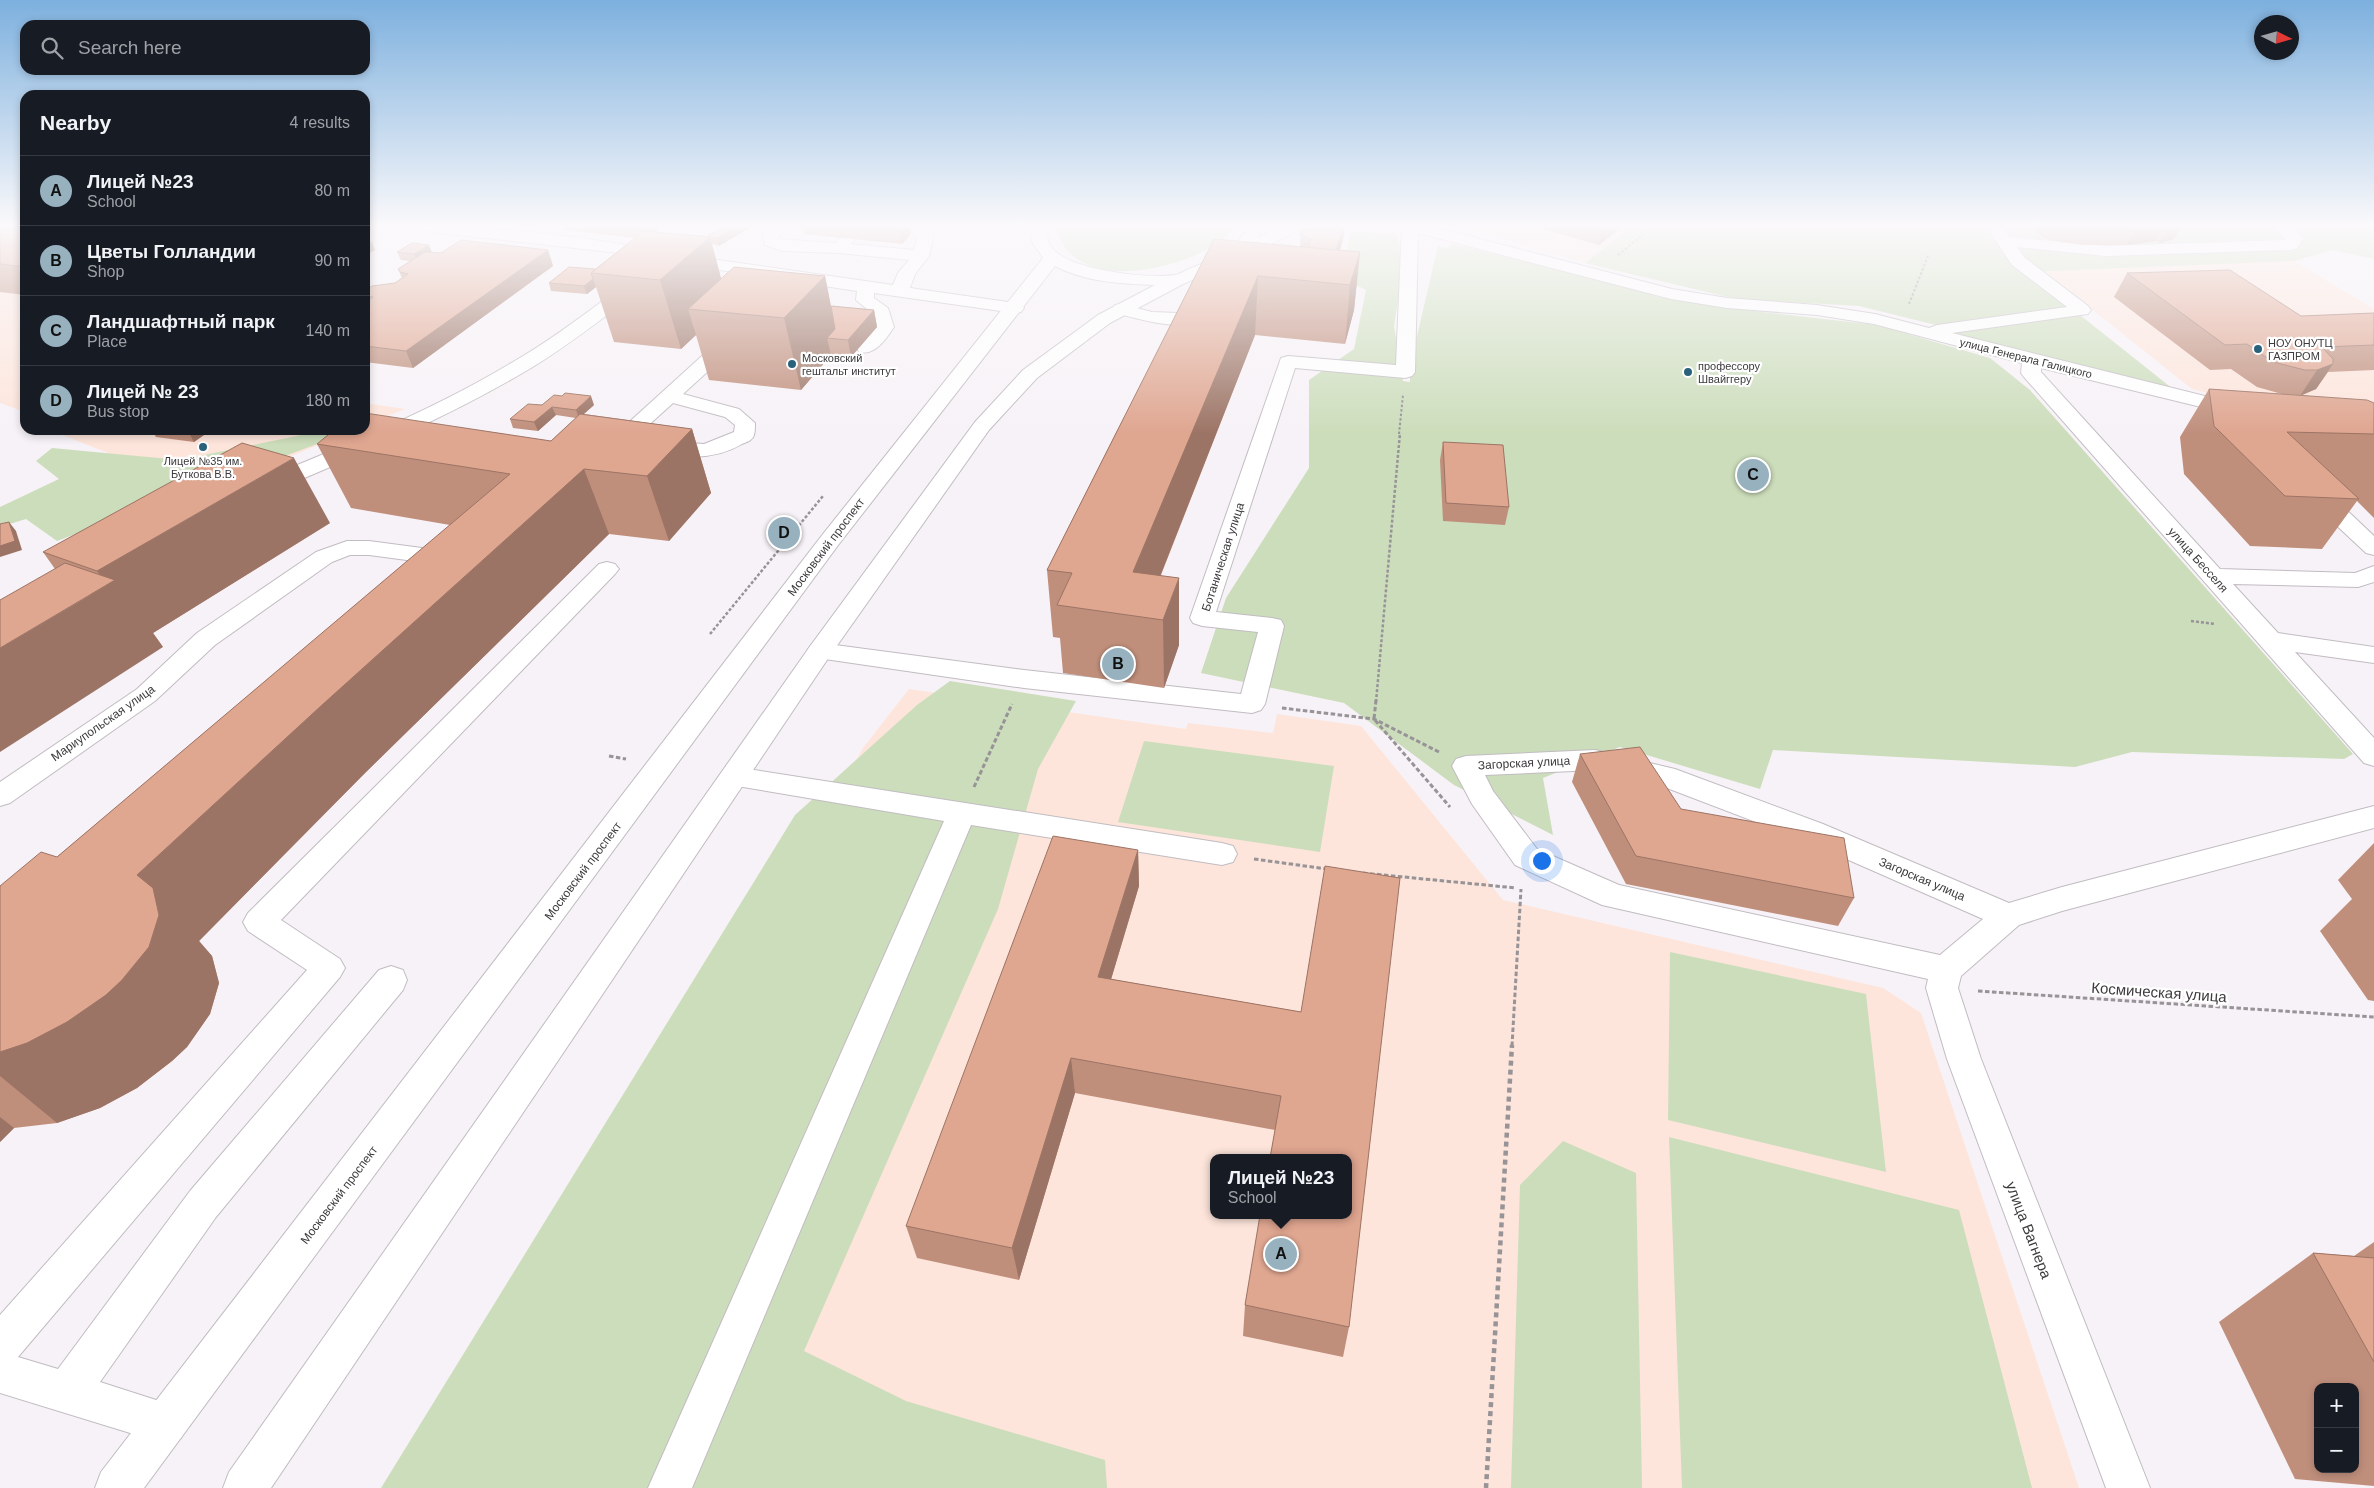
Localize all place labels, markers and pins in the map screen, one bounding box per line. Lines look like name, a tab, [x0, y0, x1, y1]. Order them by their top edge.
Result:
place label: НОУ ОНУТЦ ГАЗПРОМ	[2268, 337, 2333, 362]
marker: НОУ ОНУТЦ ГАЗПРОМ	[2252, 343, 2264, 355]
place label: Московский гештальт институт	[802, 352, 896, 377]
marker: Московский гештальт институт	[786, 358, 798, 370]
place label: профессору Швайггеру	[1698, 360, 1761, 385]
marker: профессору Швайггеру	[1682, 366, 1694, 378]
marker: Лицей №35 им. Буткова В.В.	[197, 441, 209, 453]
place label: Лицей №35 им. Буткова В.В.	[164, 455, 242, 480]
pin: C	[1737, 456, 1769, 494]
pin: D	[768, 514, 800, 552]
pin: B	[1102, 645, 1134, 683]
pin: A	[1265, 1235, 1297, 1273]

